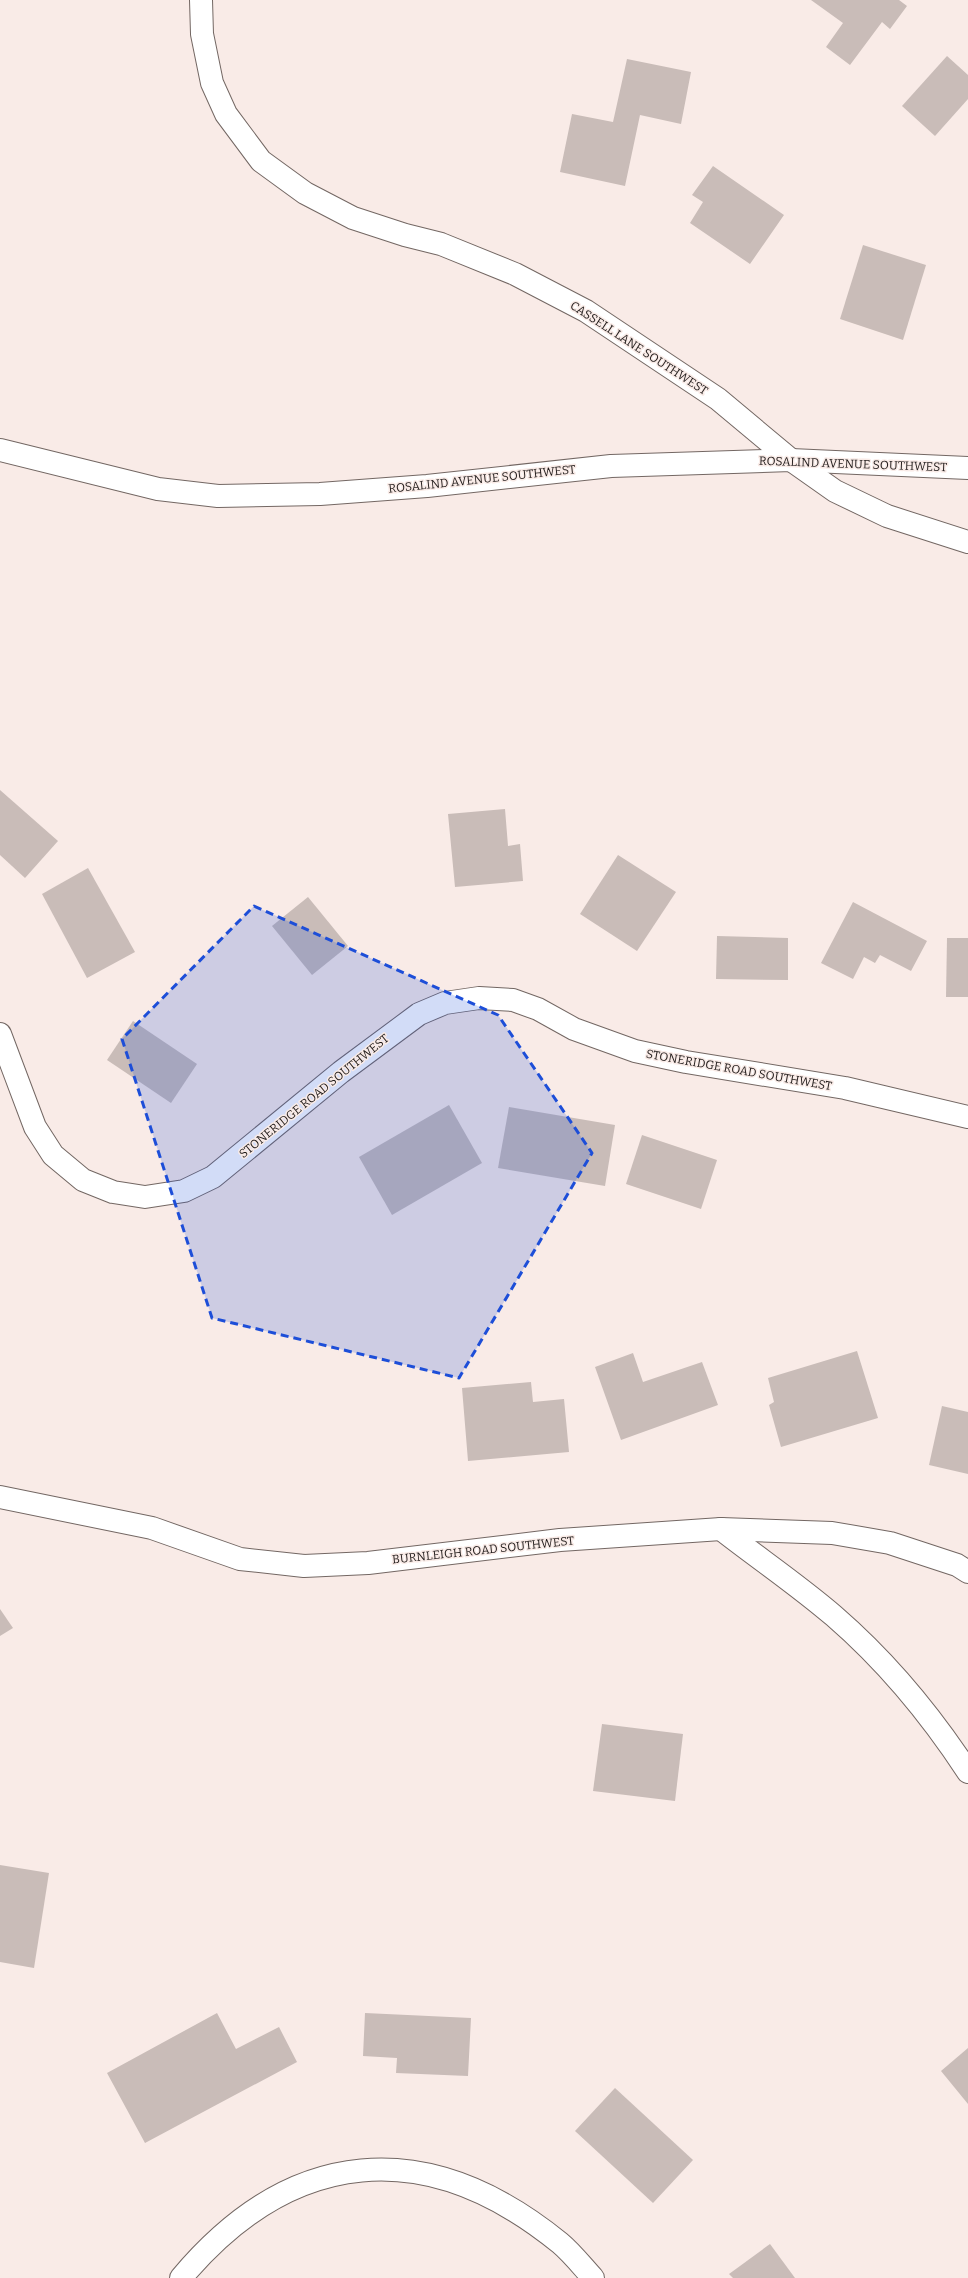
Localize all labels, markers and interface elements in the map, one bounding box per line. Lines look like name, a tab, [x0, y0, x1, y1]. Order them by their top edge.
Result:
street label: CASSELL LANE SOUTHWEST	[568, 298, 710, 398]
street label: ROSALIND AVENUE SOUTHWEST	[759, 454, 947, 474]
street label: ROSALIND AVENUE SOUTHWEST	[388, 462, 576, 496]
street label: STONERIDGE ROAD SOUTHWEST	[236, 1031, 392, 1161]
street label: STONERIDGE ROAD SOUTHWEST	[645, 1047, 833, 1093]
street label: BURNLEIGH ROAD SOUTHWEST	[391, 1533, 575, 1567]

